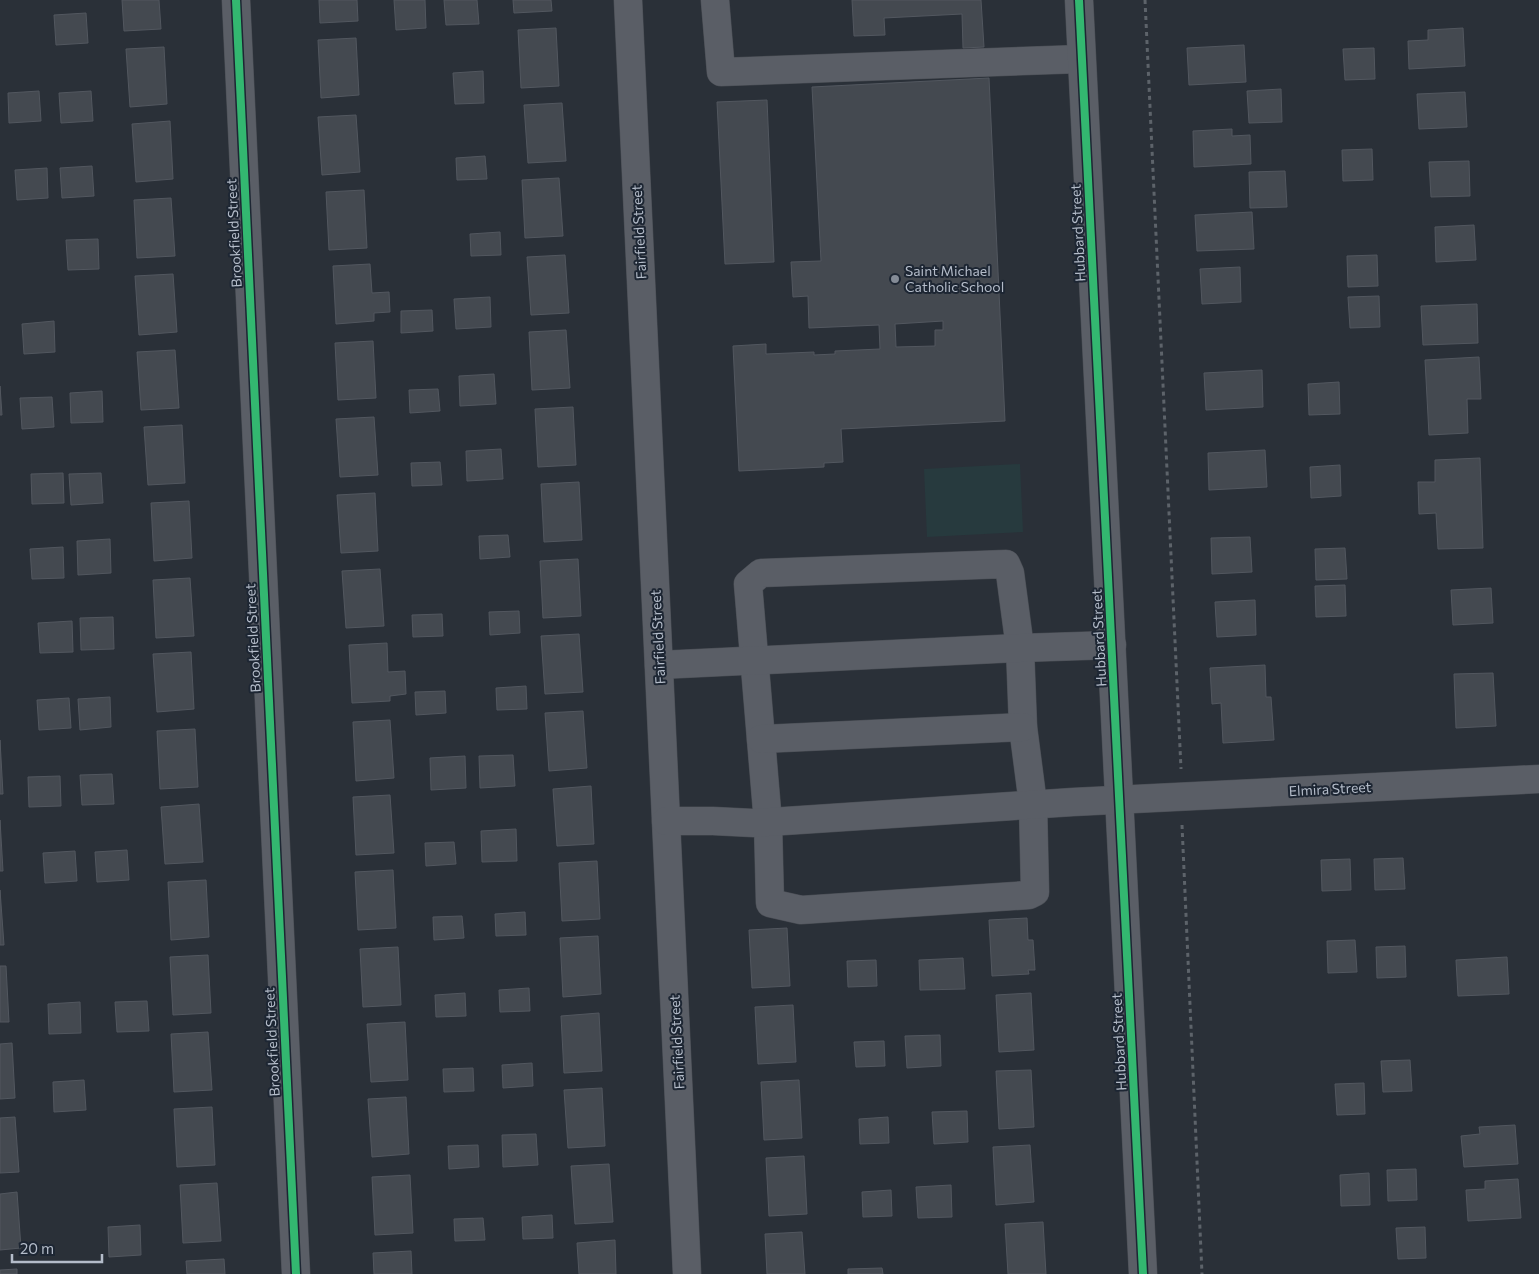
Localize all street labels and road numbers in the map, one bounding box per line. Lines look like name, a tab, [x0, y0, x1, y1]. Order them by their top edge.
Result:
street label: Brookfield Street	[222, 178, 245, 288]
street label: Hubbard Street	[1066, 183, 1089, 282]
street label: Fairfield Street	[628, 184, 649, 280]
street label: Brookfield Street	[241, 583, 264, 693]
street label: Hubbard Street	[1087, 588, 1110, 687]
street label: Fairfield Street	[647, 589, 668, 685]
street label: Elmira Street	[1288, 778, 1372, 799]
street label: Brookfield Street	[260, 987, 283, 1097]
street label: Hubbard Street	[1107, 992, 1130, 1091]
street label: Fairfield Street	[666, 994, 687, 1090]

